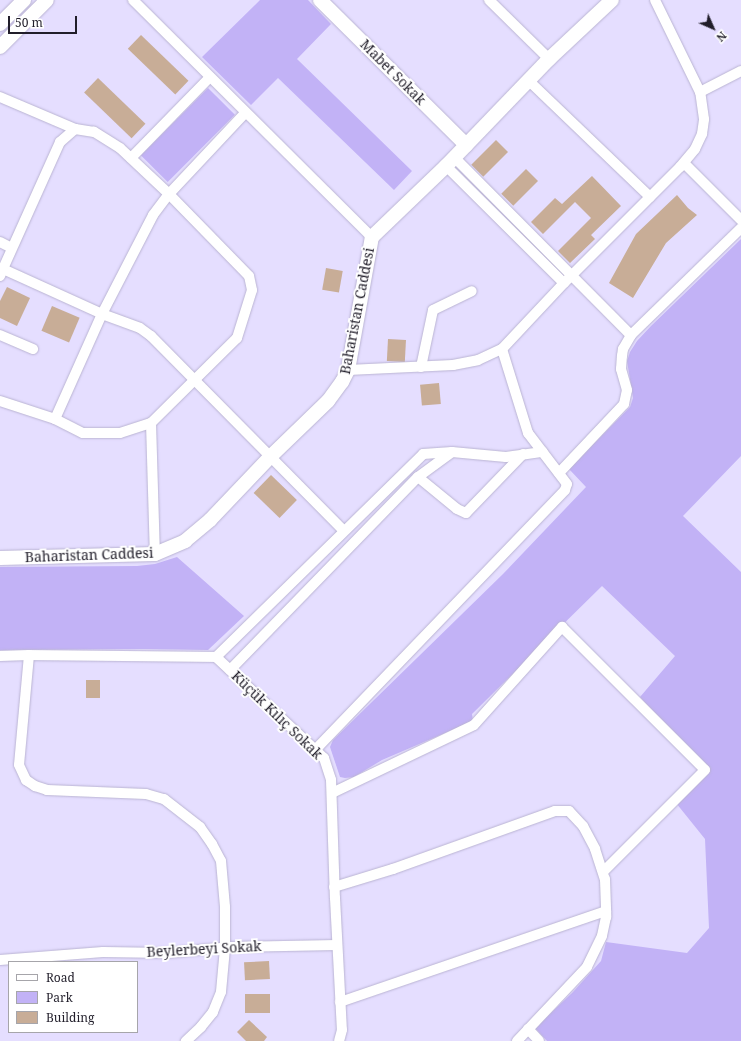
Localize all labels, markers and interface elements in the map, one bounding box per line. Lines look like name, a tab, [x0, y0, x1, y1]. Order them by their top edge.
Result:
scale bar	[10, 8, 79, 34]
north arrow	[693, 8, 733, 48]
text: 50 m	[15, 14, 43, 31]
text: N	[713, 28, 730, 45]
street label: Mabet Sokak	[357, 36, 429, 108]
street label: Baharistan Caddesi	[336, 246, 378, 376]
street label: Baharistan Caddesi	[24, 544, 154, 566]
street label: Küçük Kılıç Sokak	[228, 667, 326, 763]
street label: Beylerbeyi Sokak	[146, 938, 262, 960]
legend	[8, 961, 138, 1033]
text: Road	[46, 969, 75, 986]
text: Park	[46, 989, 73, 1006]
text: Building	[46, 1009, 94, 1026]

